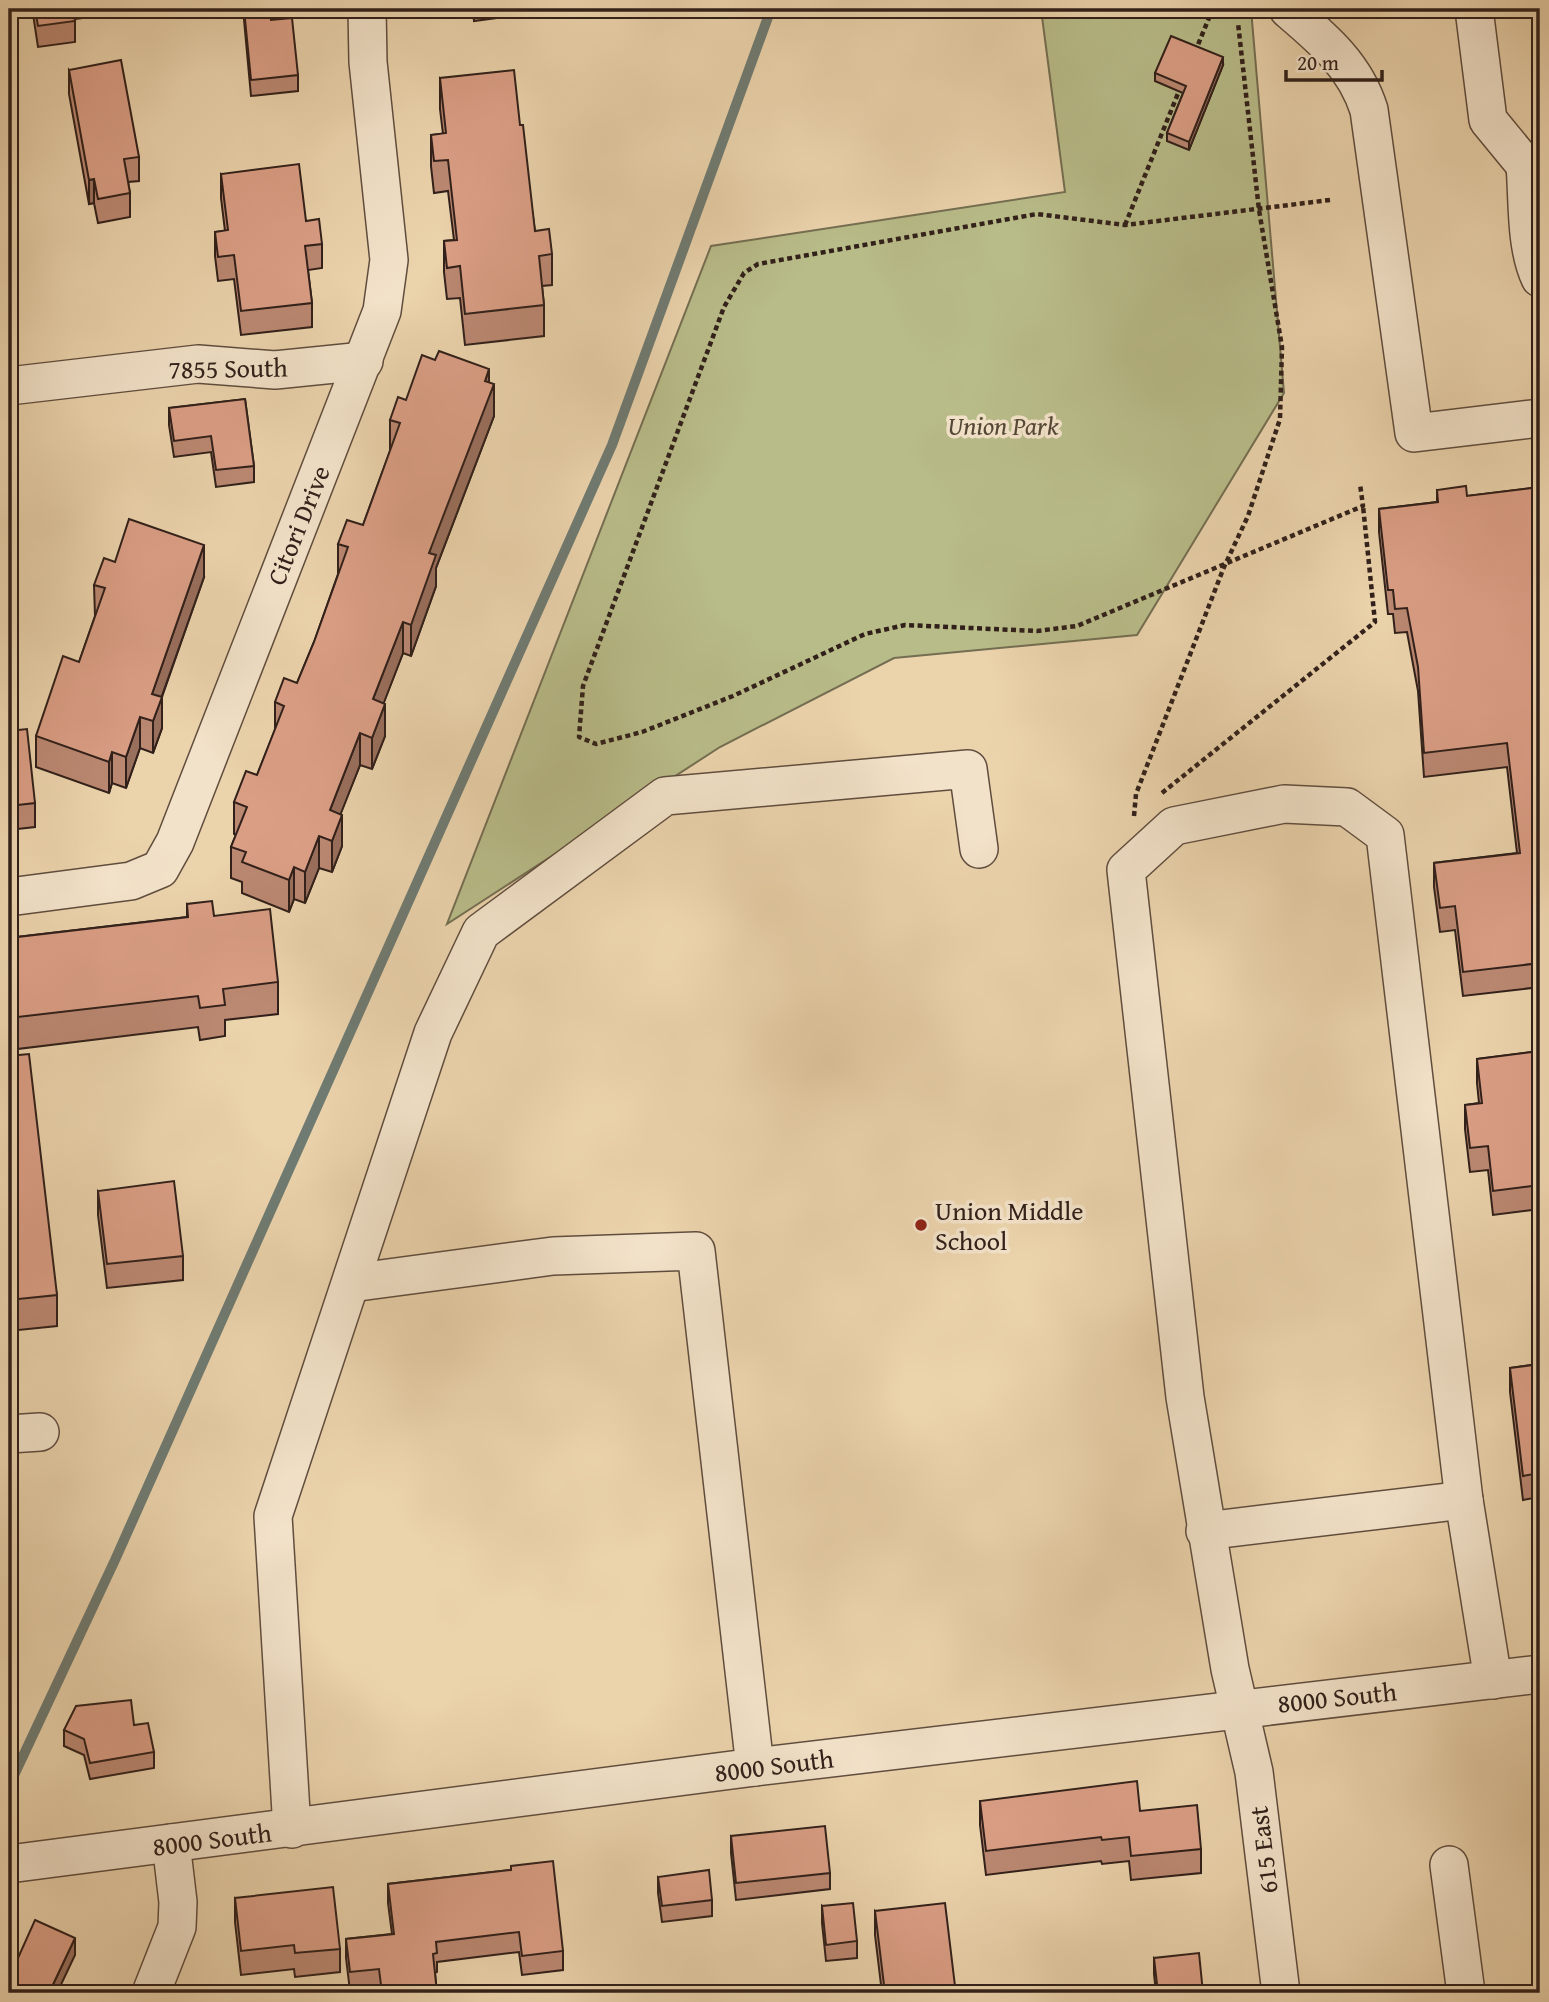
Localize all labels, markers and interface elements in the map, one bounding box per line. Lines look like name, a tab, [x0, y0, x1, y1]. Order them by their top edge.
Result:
scale bar	[1286, 38, 1383, 82]
text: 20 m	[1297, 47, 1339, 78]
street label: 7855 South	[168, 347, 289, 389]
park label: Union Park	[947, 406, 1059, 445]
street label: Citori Drive	[256, 459, 340, 591]
place label: Union Middle School	[935, 1191, 1083, 1260]
marker: Union Middle School	[913, 1217, 929, 1233]
street label: 8000 South	[1275, 1671, 1399, 1723]
street label: 8000 South	[712, 1738, 836, 1792]
street label: 615 East	[1238, 1804, 1288, 1896]
street label: 8000 South	[150, 1812, 274, 1866]

